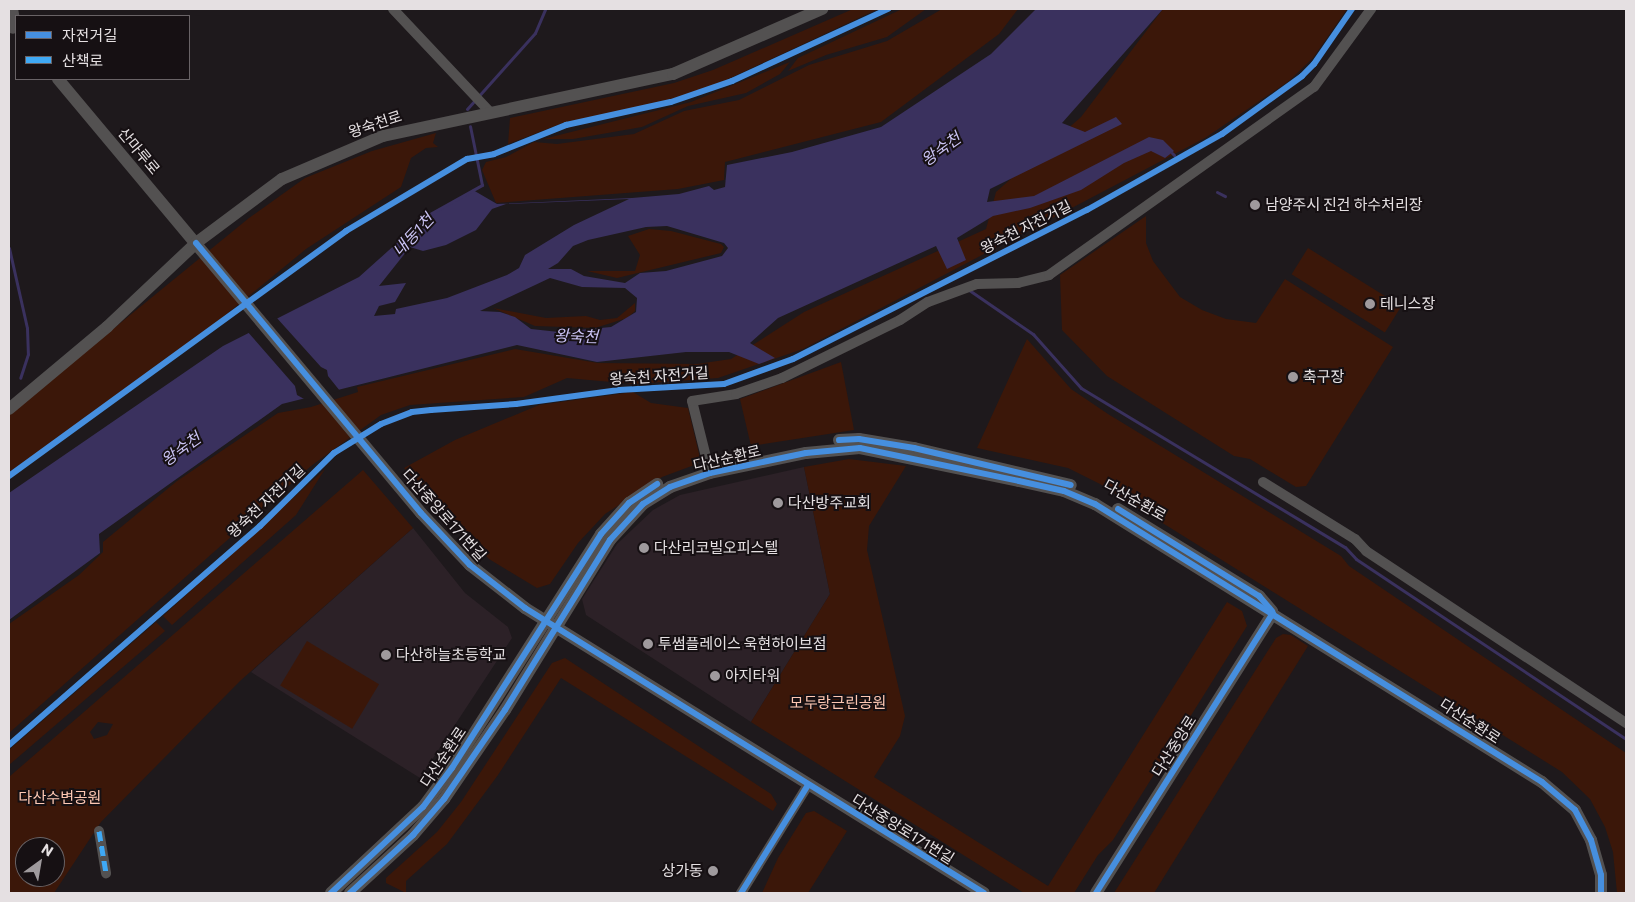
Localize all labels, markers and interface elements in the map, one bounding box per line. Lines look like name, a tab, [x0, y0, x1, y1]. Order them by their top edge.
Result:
legend	[15, 15, 190, 80]
text: 자전거길	[62, 26, 117, 44]
text: 산책로	[62, 51, 103, 69]
street label: 왕숙천로	[346, 107, 404, 141]
street label: 산마루로	[114, 124, 164, 178]
water label: 왕숙천	[917, 128, 965, 170]
street label: 왕숙천 자전거길	[978, 196, 1074, 258]
place label: 남양주시 진건 하수처리장	[1265, 196, 1423, 214]
marker: 남양주시 진건 하수처리장	[1249, 199, 1261, 211]
water label: 내동1천	[389, 210, 437, 260]
place label: 테니스장	[1380, 295, 1435, 313]
marker: 테니스장	[1364, 298, 1376, 310]
water label: 왕숙천	[554, 326, 598, 346]
street label: 왕숙천 자전거길	[609, 364, 709, 388]
place label: 축구장	[1303, 368, 1344, 386]
marker: 축구장	[1287, 371, 1299, 383]
water label: 왕숙천	[157, 428, 205, 470]
street label: 다산순환로	[691, 441, 763, 475]
street label: 왕숙천 자전거길	[223, 460, 309, 542]
street label: 다산중앙로171번길	[398, 465, 490, 565]
street label: 다산순환로	[1100, 475, 1170, 525]
place label: 다산방주교회	[788, 494, 871, 512]
marker: 다산방주교회	[772, 497, 784, 509]
place label: 다산리코빌오피스텔	[654, 539, 778, 557]
marker: 다산리코빌오피스텔	[638, 542, 650, 554]
place label: 투썸플레이스 욱현하이브점	[658, 635, 826, 653]
marker: 투썸플레이스 욱현하이브점	[642, 638, 654, 650]
place label: 다산하늘초등학교	[396, 646, 506, 664]
marker: 다산하늘초등학교	[380, 649, 392, 661]
place label: 아지타워	[725, 667, 780, 685]
marker: 아지타워	[709, 670, 721, 682]
park label: 모두랑근린공원	[790, 694, 886, 712]
street label: 다산순환로	[1436, 695, 1504, 747]
street label: 다산중앙로	[1148, 712, 1200, 780]
street label: 다산순환로	[416, 723, 470, 791]
park label: 다산수변공원	[19, 789, 101, 807]
street label: 다산중앙로171번길	[848, 790, 958, 868]
north arrow	[15, 837, 65, 887]
text: N	[39, 840, 57, 860]
place label: 상가동	[662, 862, 703, 880]
marker: 상가동	[707, 865, 719, 877]

